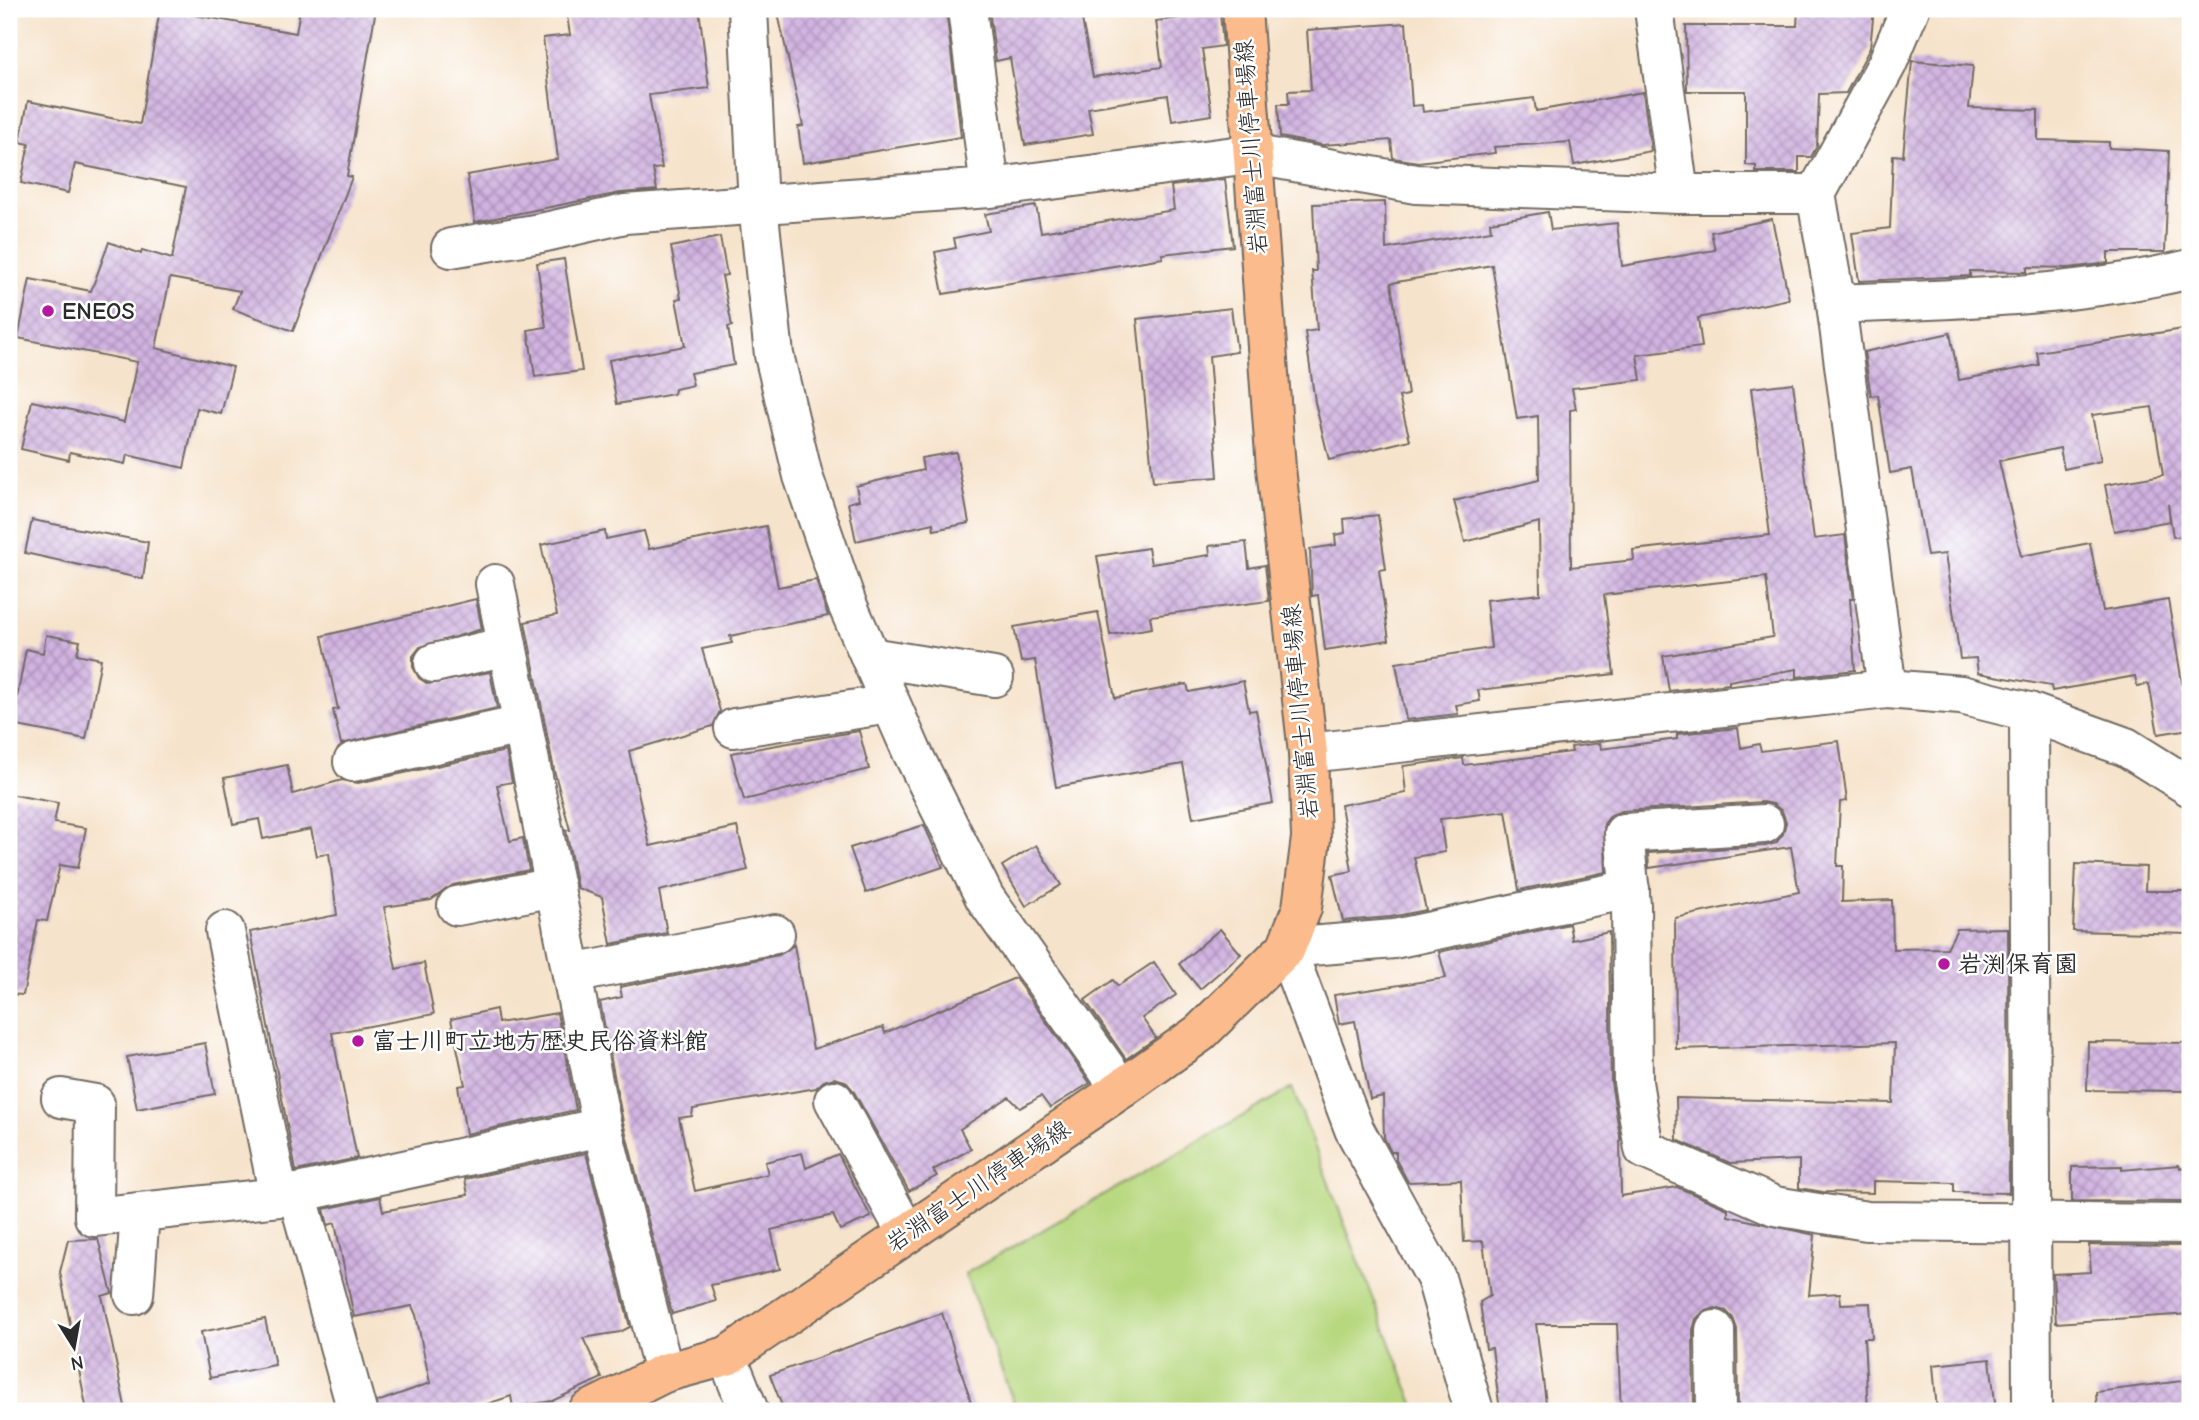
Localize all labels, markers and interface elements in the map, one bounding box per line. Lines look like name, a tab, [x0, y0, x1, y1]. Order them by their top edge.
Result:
street label: 岩淵富士川停車場線	[1230, 38, 1272, 256]
place label: ENEOS	[62, 297, 135, 325]
marker: ENEOS	[40, 303, 56, 319]
street label: 岩淵富士川停車場線	[1277, 603, 1323, 821]
place label: 岩渕保育園	[1958, 950, 2078, 978]
marker: 岩渕保育園	[1936, 956, 1952, 972]
place label: 富士川町立地方歴史民俗資料館	[372, 1027, 708, 1055]
marker: 富士川町立地方歴史民俗資料館	[350, 1033, 366, 1049]
street label: 岩淵富士川停車場線	[881, 1114, 1075, 1258]
north arrow	[38, 1312, 108, 1382]
text: N	[69, 1351, 85, 1375]

